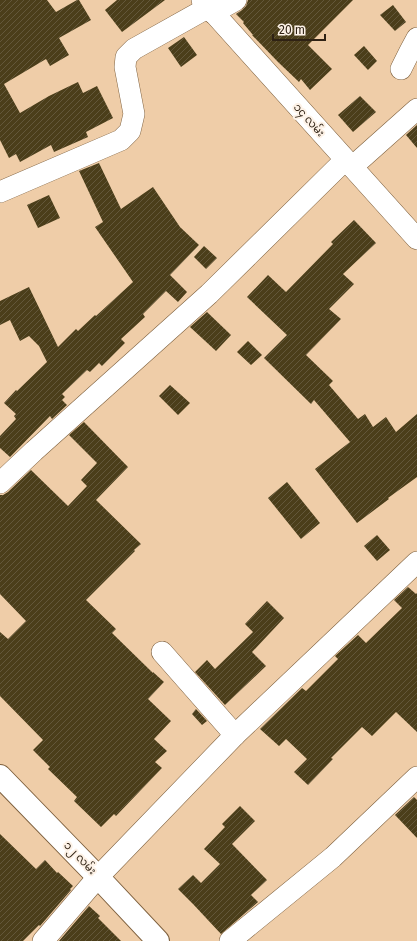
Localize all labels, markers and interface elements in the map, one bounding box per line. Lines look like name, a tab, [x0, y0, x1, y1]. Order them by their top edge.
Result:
scale bar	[273, 16, 325, 42]
text: 20 m	[279, 23, 305, 37]
street label: ၁၄ လမ်း	[289, 100, 328, 141]
street label: ၁၂ လမ်း	[60, 838, 100, 879]

